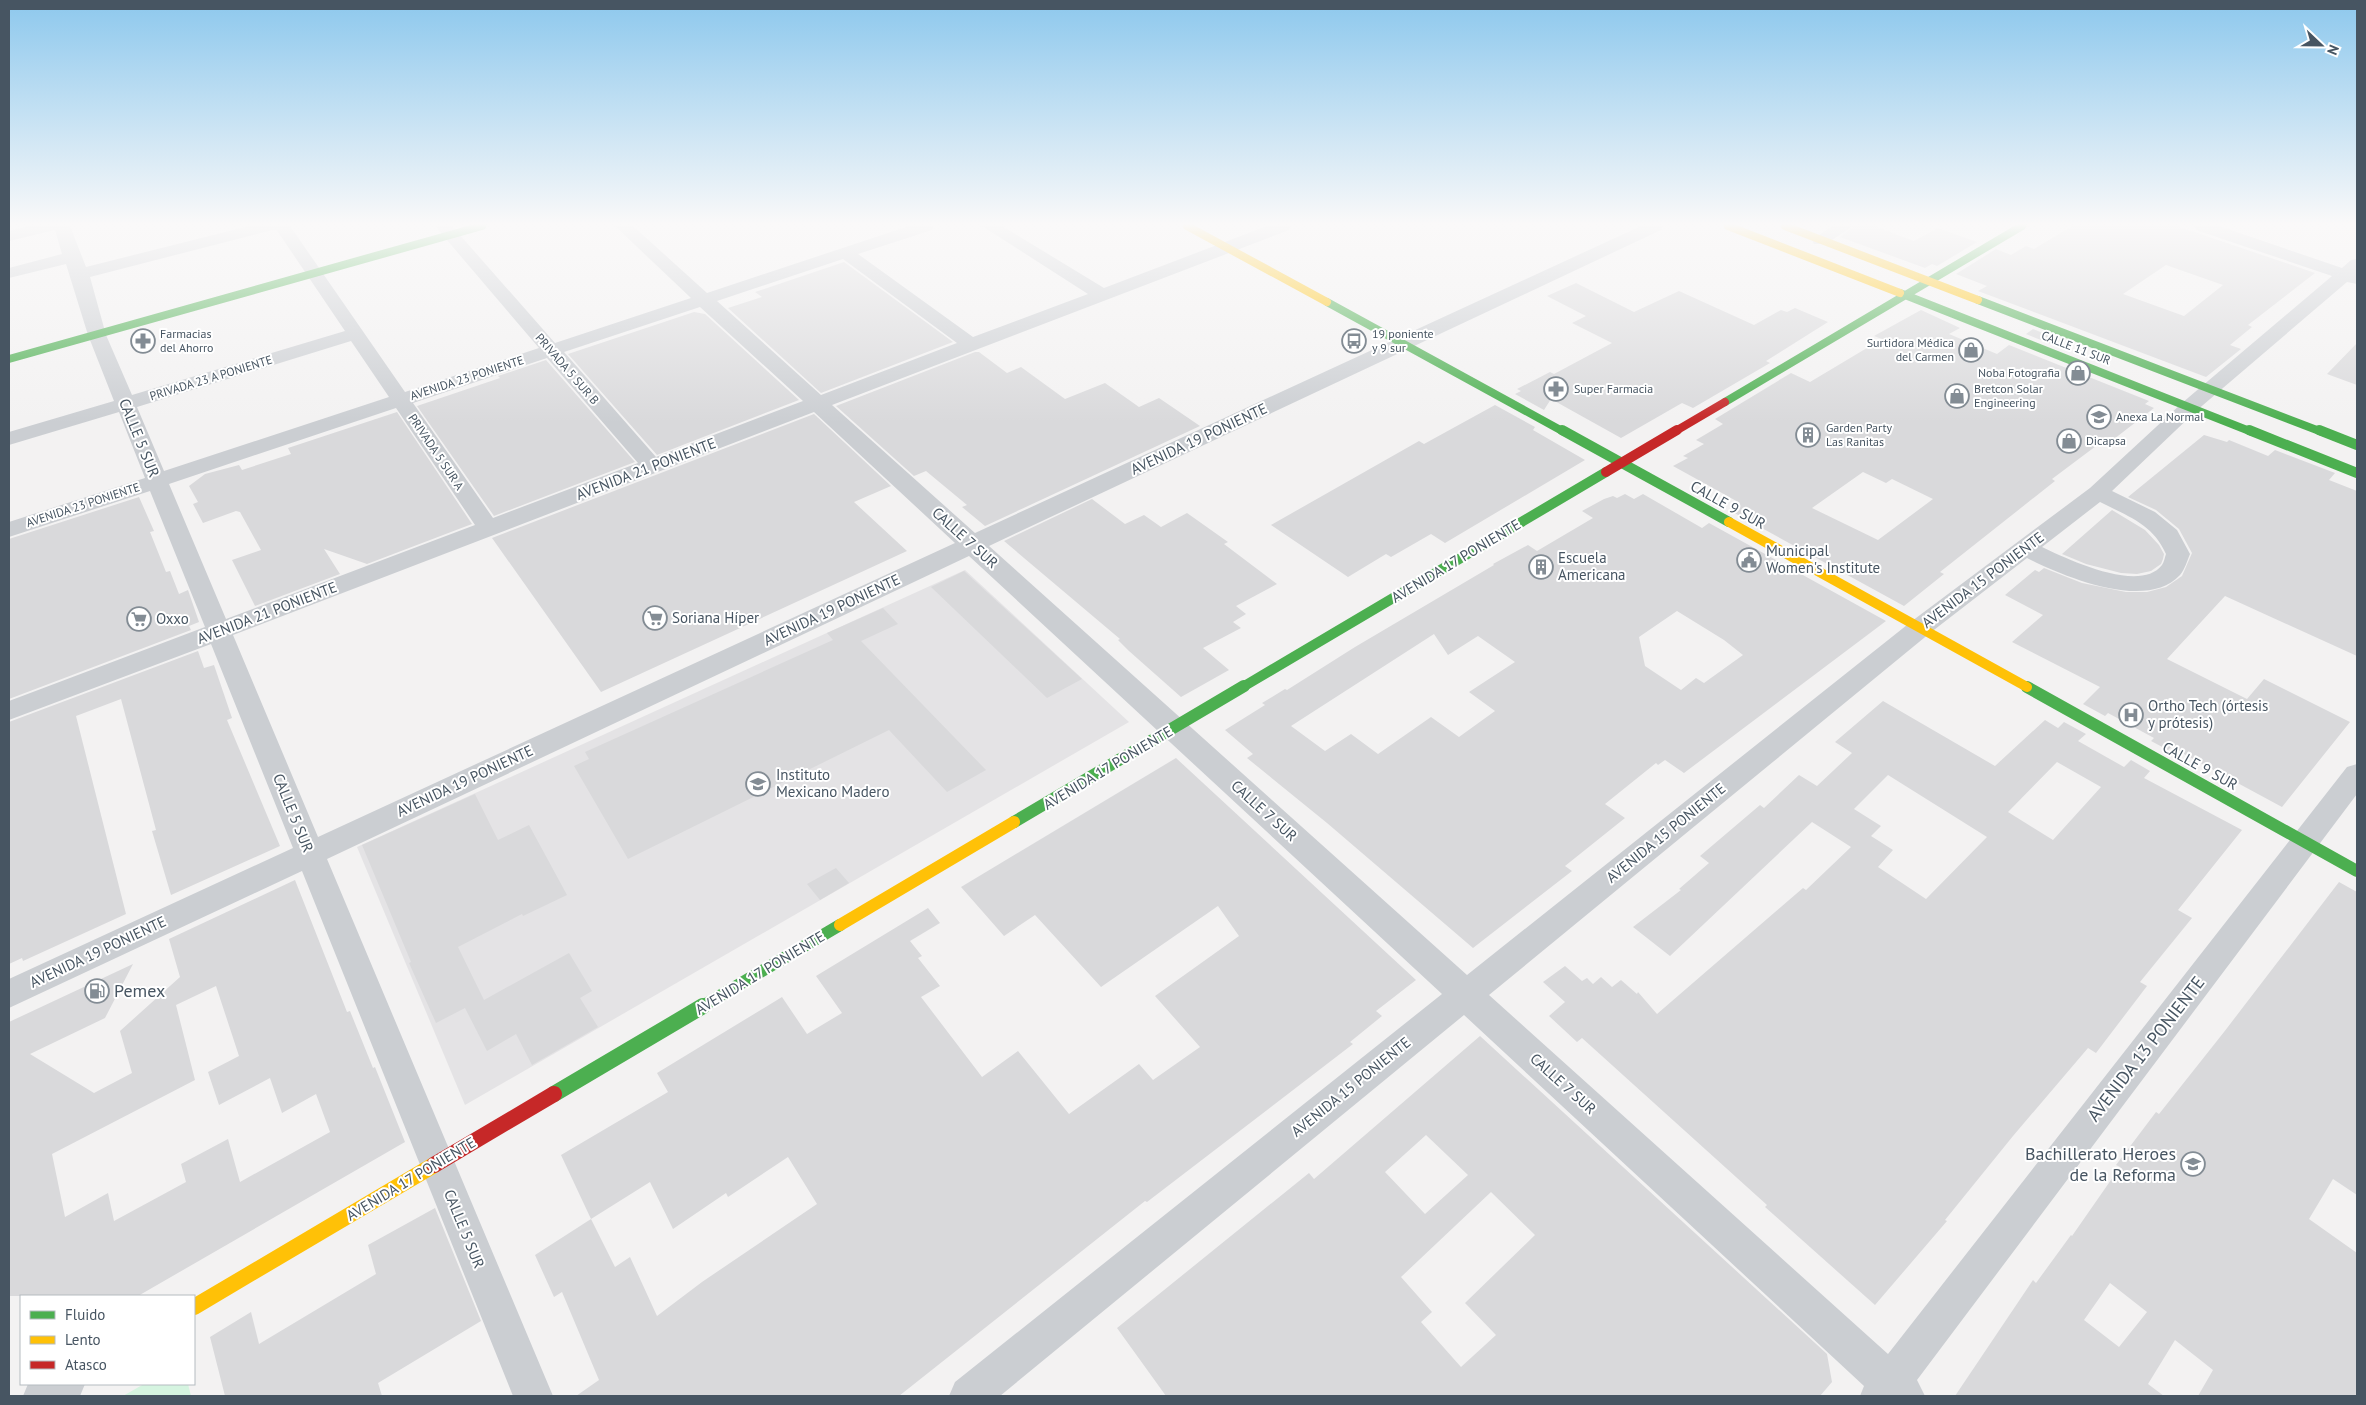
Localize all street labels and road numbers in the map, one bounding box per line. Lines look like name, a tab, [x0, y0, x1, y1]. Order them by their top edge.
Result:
street label: CALLE 11 SUR	[2039, 327, 2113, 368]
street label: PRIVADA 5 SUR B	[532, 330, 602, 407]
street label: PRIVADA 23 A PONIENTE	[148, 352, 274, 403]
street label: AVENIDA 23 PONIENTE	[408, 352, 526, 403]
street label: CALLE 5 SUR	[115, 396, 164, 480]
street label: AVENIDA 19 PONIENTE	[1128, 399, 1270, 479]
street label: PRIVADA 5 SUR A	[405, 411, 467, 493]
street label: AVENIDA 21 PONIENTE	[573, 433, 719, 504]
street label: CALLE 9 SUR	[1687, 476, 1769, 533]
street label: AVENIDA 23 PONIENTE	[24, 479, 142, 530]
street label: CALLE 7 SUR	[928, 503, 1002, 572]
street label: AVENIDA 17 PONIENTE	[1388, 514, 1524, 607]
street label: AVENIDA 15 PONIENTE	[1918, 527, 2048, 632]
street label: AVENIDA 19 PONIENTE	[761, 570, 903, 650]
street label: AVENIDA 21 PONIENTE	[194, 577, 340, 648]
street label: AVENIDA 17 PONIENTE	[1040, 721, 1176, 814]
street label: CALLE 9 SUR	[2159, 737, 2241, 794]
street label: AVENIDA 19 PONIENTE	[394, 741, 536, 821]
street label: CALLE 5 SUR	[269, 771, 318, 855]
street label: CALLE 7 SUR	[1227, 776, 1301, 845]
street label: AVENIDA 15 PONIENTE	[1602, 779, 1729, 887]
street label: AVENIDA 19 PONIENTE	[27, 912, 169, 992]
street label: AVENIDA 17 PONIENTE	[692, 926, 828, 1019]
street label: AVENIDA 13 PONIENTE	[2082, 971, 2209, 1126]
street label: AVENIDA 15 PONIENTE	[1287, 1033, 1414, 1141]
street label: CALLE 7 SUR	[1526, 1049, 1600, 1118]
street label: AVENIDA 17 PONIENTE	[343, 1132, 479, 1225]
street label: CALLE 5 SUR	[440, 1187, 489, 1271]

